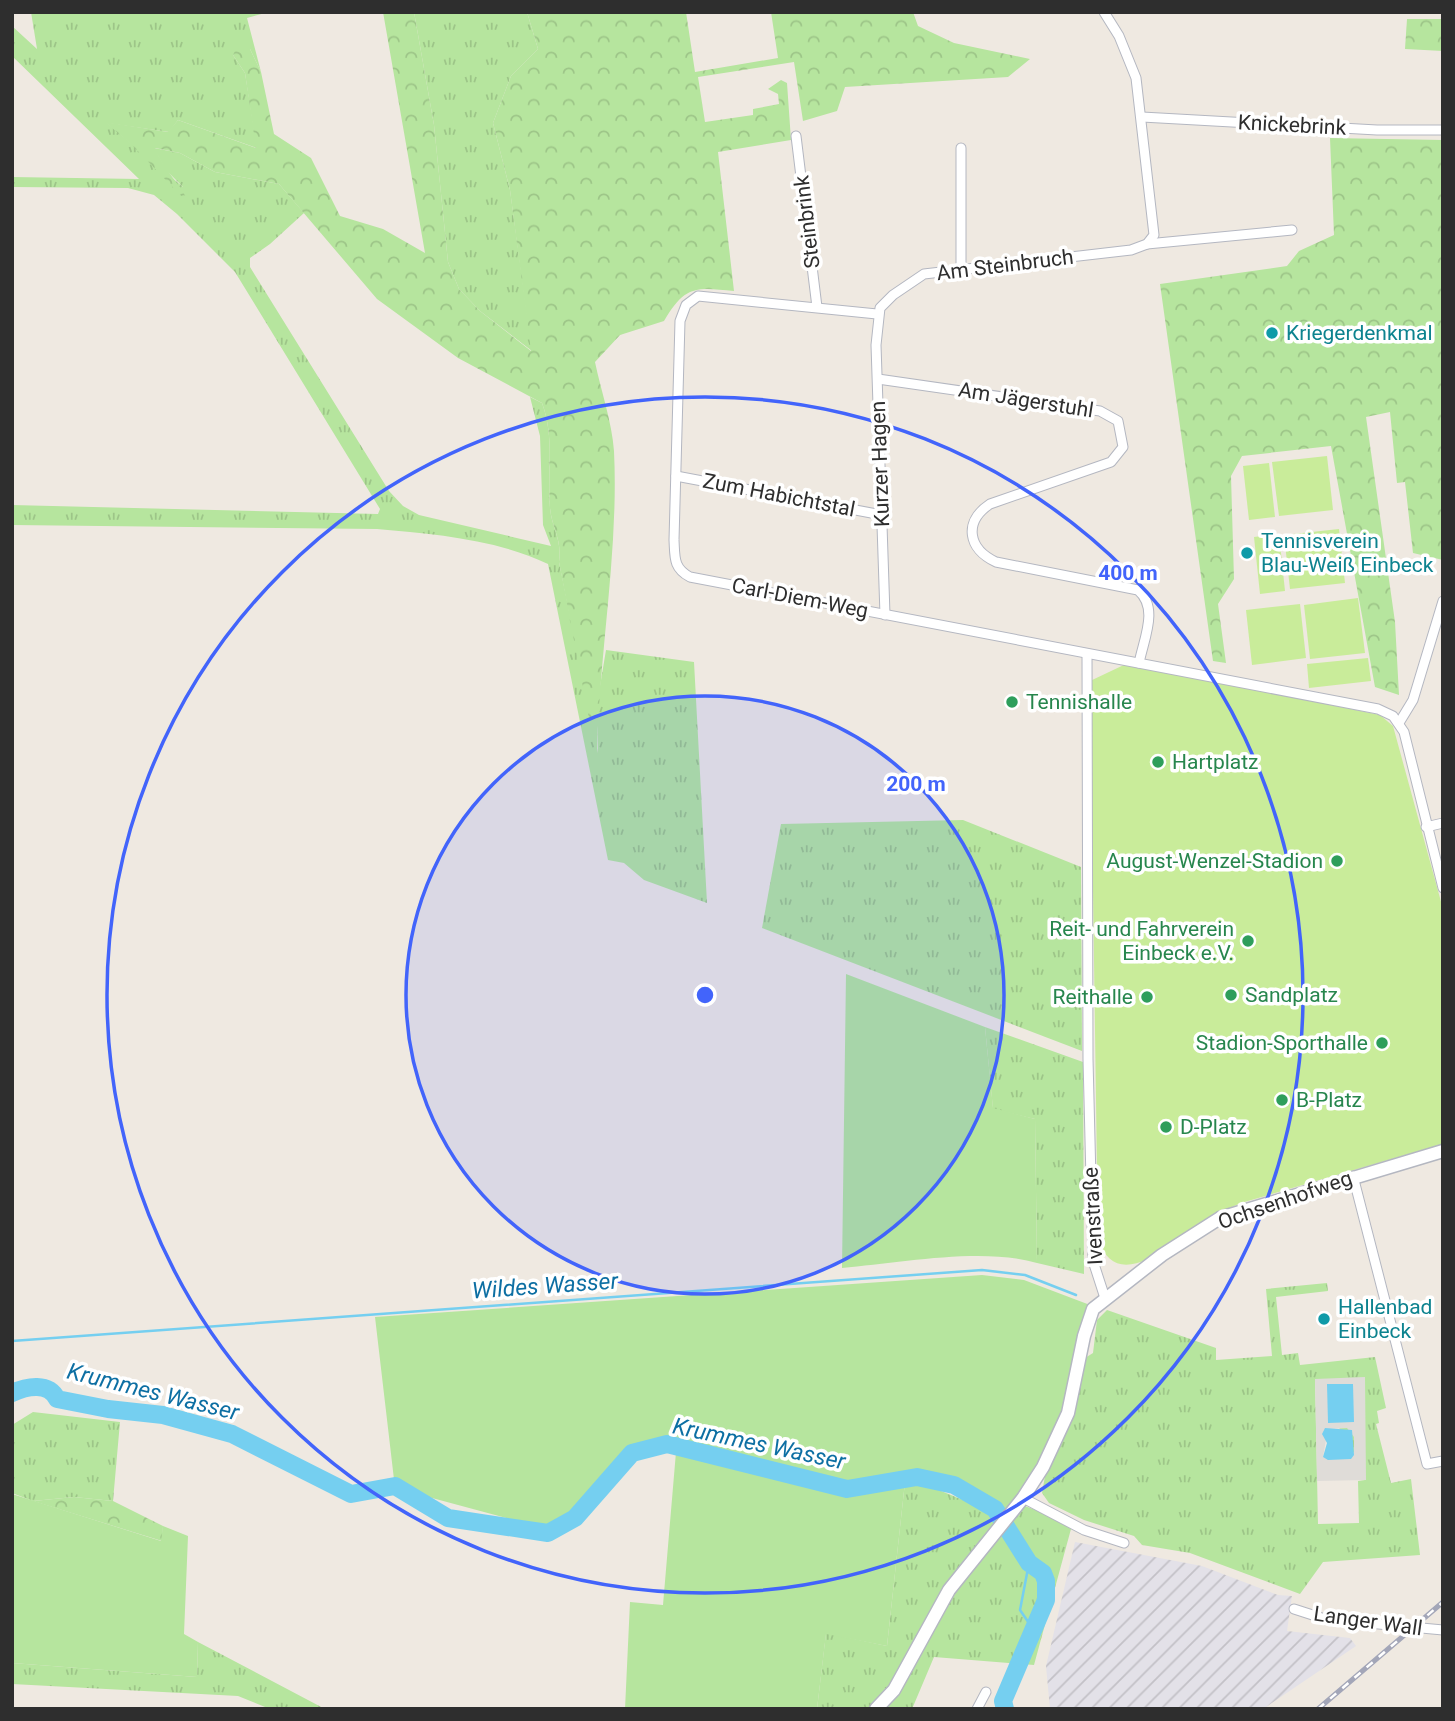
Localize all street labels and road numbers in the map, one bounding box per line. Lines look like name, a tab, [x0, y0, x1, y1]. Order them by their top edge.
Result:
street label: Knickebrink	[1237, 110, 1347, 140]
street label: Steinbrink	[789, 174, 825, 270]
street label: Am Steinbruch	[935, 245, 1075, 285]
street label: Am Jägerstuhl	[957, 377, 1095, 423]
street label: Kurzer Hagen	[866, 400, 894, 528]
street label: Zum Habichtstal	[701, 468, 857, 522]
street label: Carl-Diem-Weg	[730, 573, 870, 623]
street label: Ivenstraße	[1078, 1166, 1108, 1266]
street label: Ochsenhofweg	[1215, 1166, 1355, 1234]
street label: Langer Wall	[1312, 1601, 1424, 1641]

